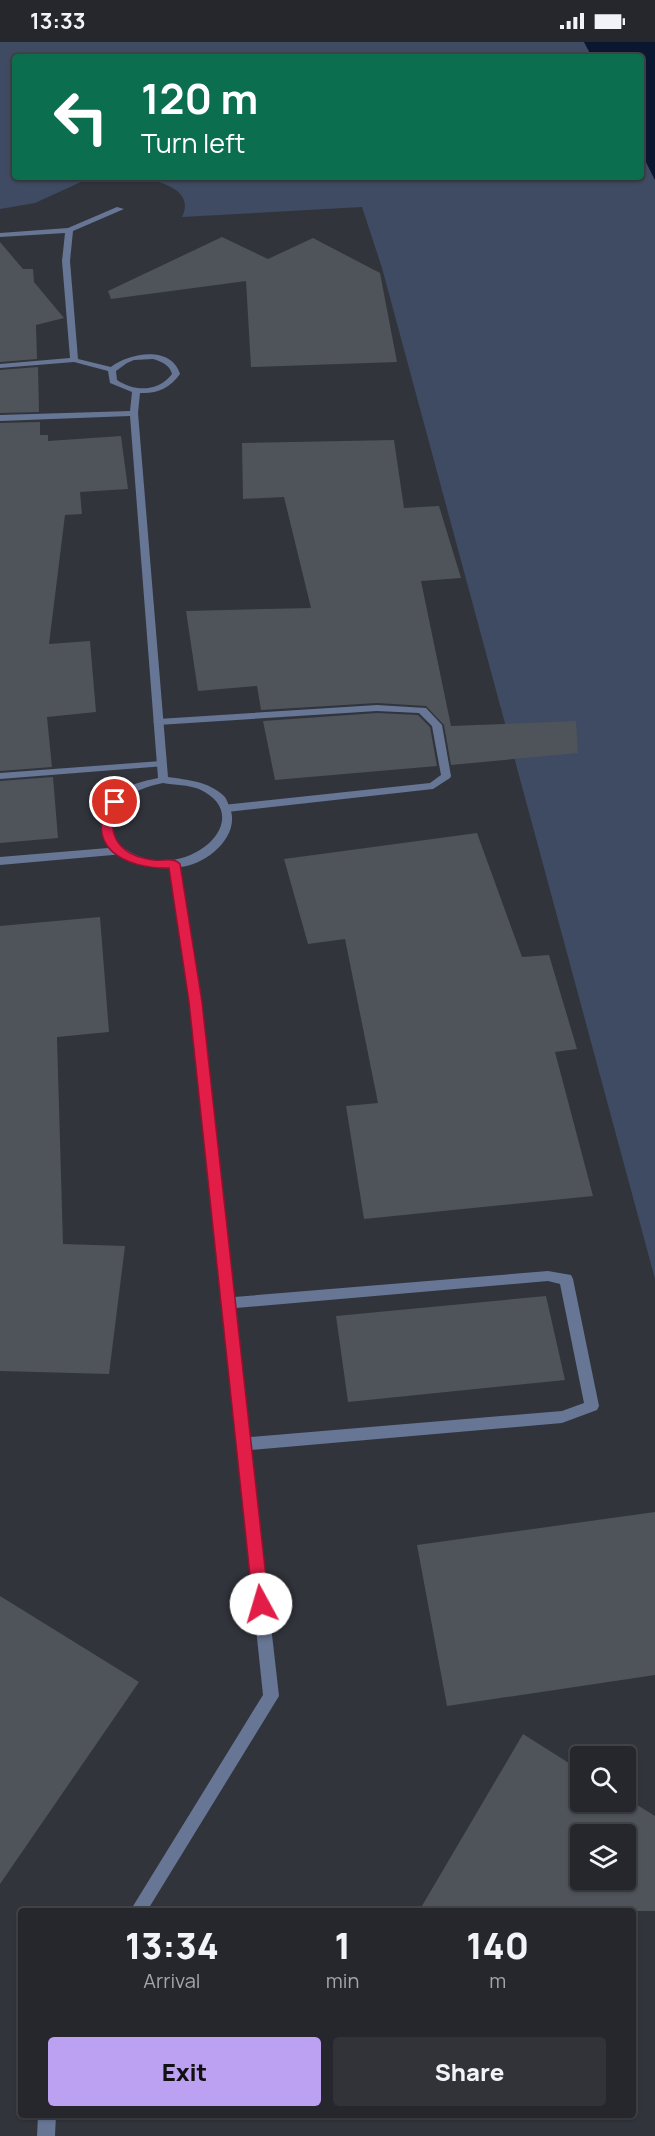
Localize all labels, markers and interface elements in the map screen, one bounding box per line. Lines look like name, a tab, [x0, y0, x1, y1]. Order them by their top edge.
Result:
text: 13:33	[30, 6, 86, 36]
text: 120 m	[141, 69, 258, 127]
icon: left	[42, 78, 120, 156]
text: Turn left	[141, 124, 245, 161]
pin	[89, 776, 140, 827]
icon: arrive	[98, 785, 131, 818]
position arrow	[229, 1572, 293, 1636]
map controls	[570, 1746, 636, 1890]
button: search	[570, 1746, 636, 1812]
button: layers	[570, 1824, 636, 1890]
text: 13:34	[125, 1921, 219, 1970]
text: 1	[334, 1921, 351, 1970]
text: 140	[466, 1921, 529, 1970]
text: Arrival	[143, 1967, 200, 1994]
text: min	[326, 1967, 359, 1994]
text: m	[489, 1967, 506, 1994]
button: Exit	[48, 2037, 321, 2106]
button: Share	[333, 2037, 606, 2106]

